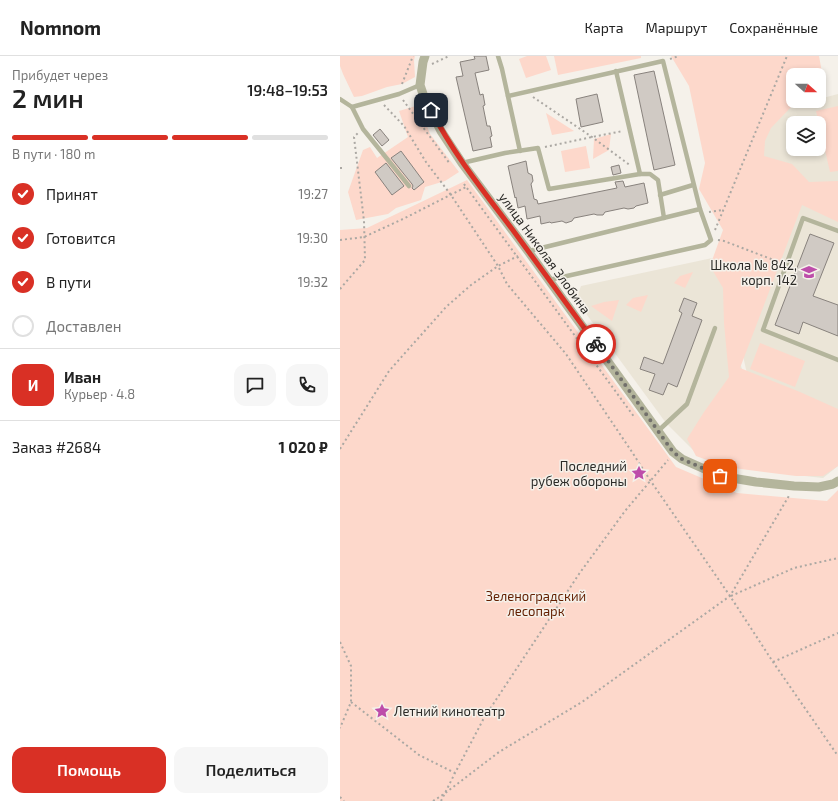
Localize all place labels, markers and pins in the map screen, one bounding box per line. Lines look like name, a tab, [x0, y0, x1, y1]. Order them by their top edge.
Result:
pin	[414, 93, 448, 127]
place label: Школа № 842, корп. 142	[710, 257, 797, 288]
school or university icon: Школа № 842, корп. 142	[800, 263, 818, 281]
place label: Последний рубеж обороны	[531, 458, 627, 489]
pin	[703, 459, 737, 493]
place icon: Последний рубеж обороны	[630, 464, 648, 482]
place icon: Летний кинотеатр	[373, 702, 391, 720]
place label: Летний кинотеатр	[394, 703, 505, 719]

